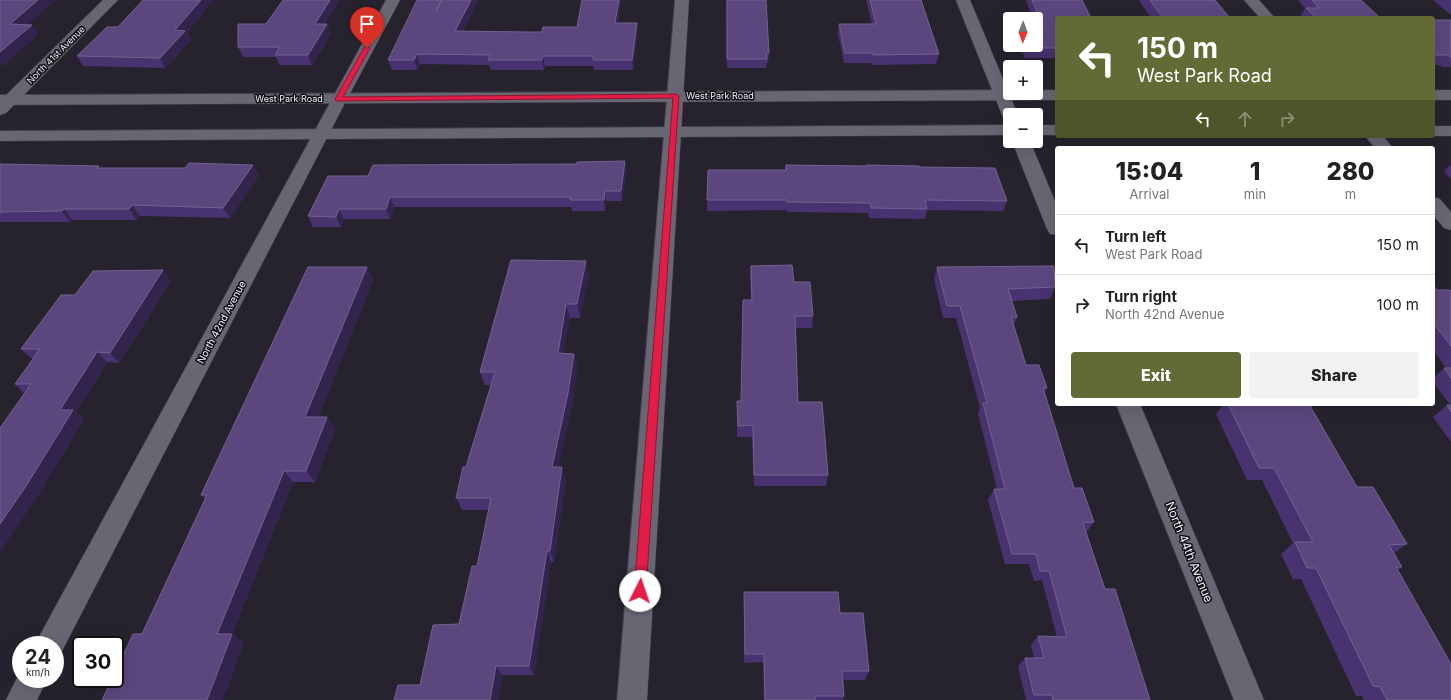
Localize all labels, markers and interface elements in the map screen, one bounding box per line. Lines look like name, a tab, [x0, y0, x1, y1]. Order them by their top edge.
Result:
pin	[350, 7.0, 384, 48]
north arrow	[1003, 12, 1043, 52]
map controls	[1003, 12, 1043, 148]
icon: arrive	[356, 13, 378, 35]
street label: North 41st Avenue	[24, 23, 87, 86]
text: 150 m	[1137, 31, 1218, 65]
icon: left	[1071, 32, 1123, 84]
button: +	[1003, 60, 1043, 100]
text: West Park Road	[1137, 65, 1272, 86]
street label: West Park Road	[686, 90, 754, 101]
street label: West Park Road	[255, 93, 323, 104]
button: −	[1003, 108, 1043, 148]
icon: left	[1192, 108, 1214, 130]
icon: ahead	[1234, 108, 1256, 130]
icon: right	[1276, 108, 1298, 130]
text: 15:04	[1116, 157, 1183, 186]
text: 1	[1250, 157, 1260, 186]
text: 280	[1327, 157, 1374, 186]
text: Arrival	[1129, 186, 1169, 202]
text: min	[1244, 186, 1266, 202]
text: m	[1345, 186, 1356, 202]
text: Turn left	[1105, 227, 1166, 246]
icon: left	[1071, 234, 1093, 256]
text: 150 m	[1377, 235, 1419, 254]
text: West Park Road	[1105, 246, 1202, 262]
street label: North 42nd Avenue	[194, 278, 248, 365]
text: Turn right	[1105, 287, 1177, 306]
icon: right	[1071, 294, 1093, 316]
text: 100 m	[1377, 295, 1419, 314]
text: North 42nd Avenue	[1105, 306, 1225, 322]
button: Exit	[1071, 352, 1241, 398]
button: Share	[1249, 352, 1419, 398]
street label: North 44th Avenue	[1162, 499, 1217, 604]
position arrow	[619, 570, 661, 612]
speed limit sign: 30	[72, 636, 124, 688]
text: 24	[25, 645, 51, 669]
text: km/h	[26, 666, 50, 678]

